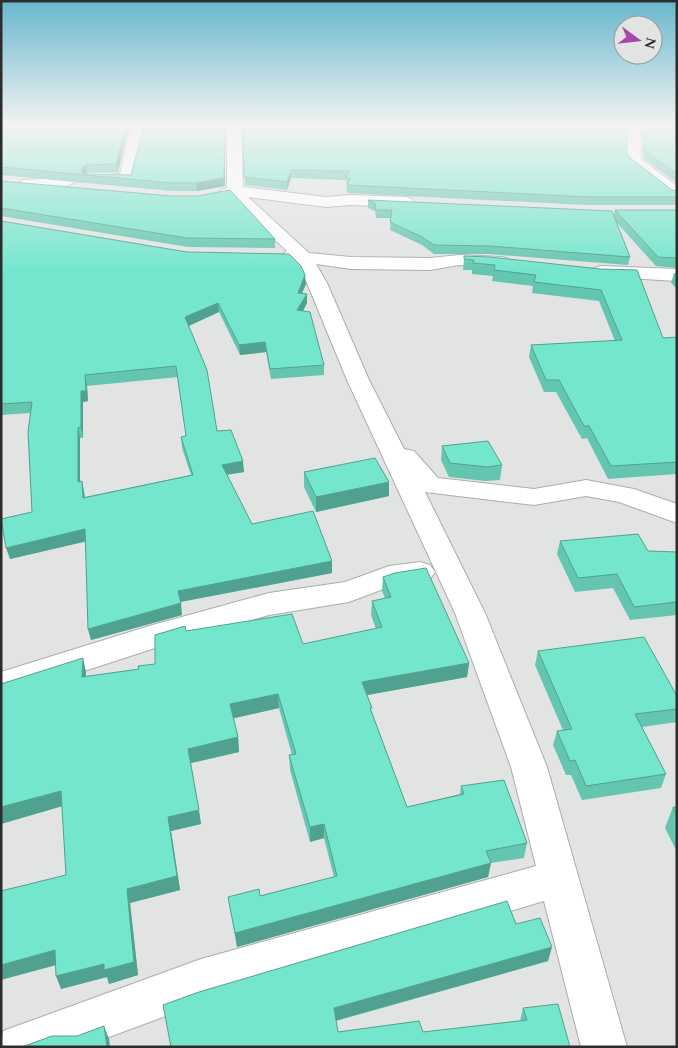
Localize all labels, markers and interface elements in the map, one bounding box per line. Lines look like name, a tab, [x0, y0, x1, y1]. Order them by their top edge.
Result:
north arrow	[613, 15, 663, 65]
text: N	[638, 35, 662, 51]

